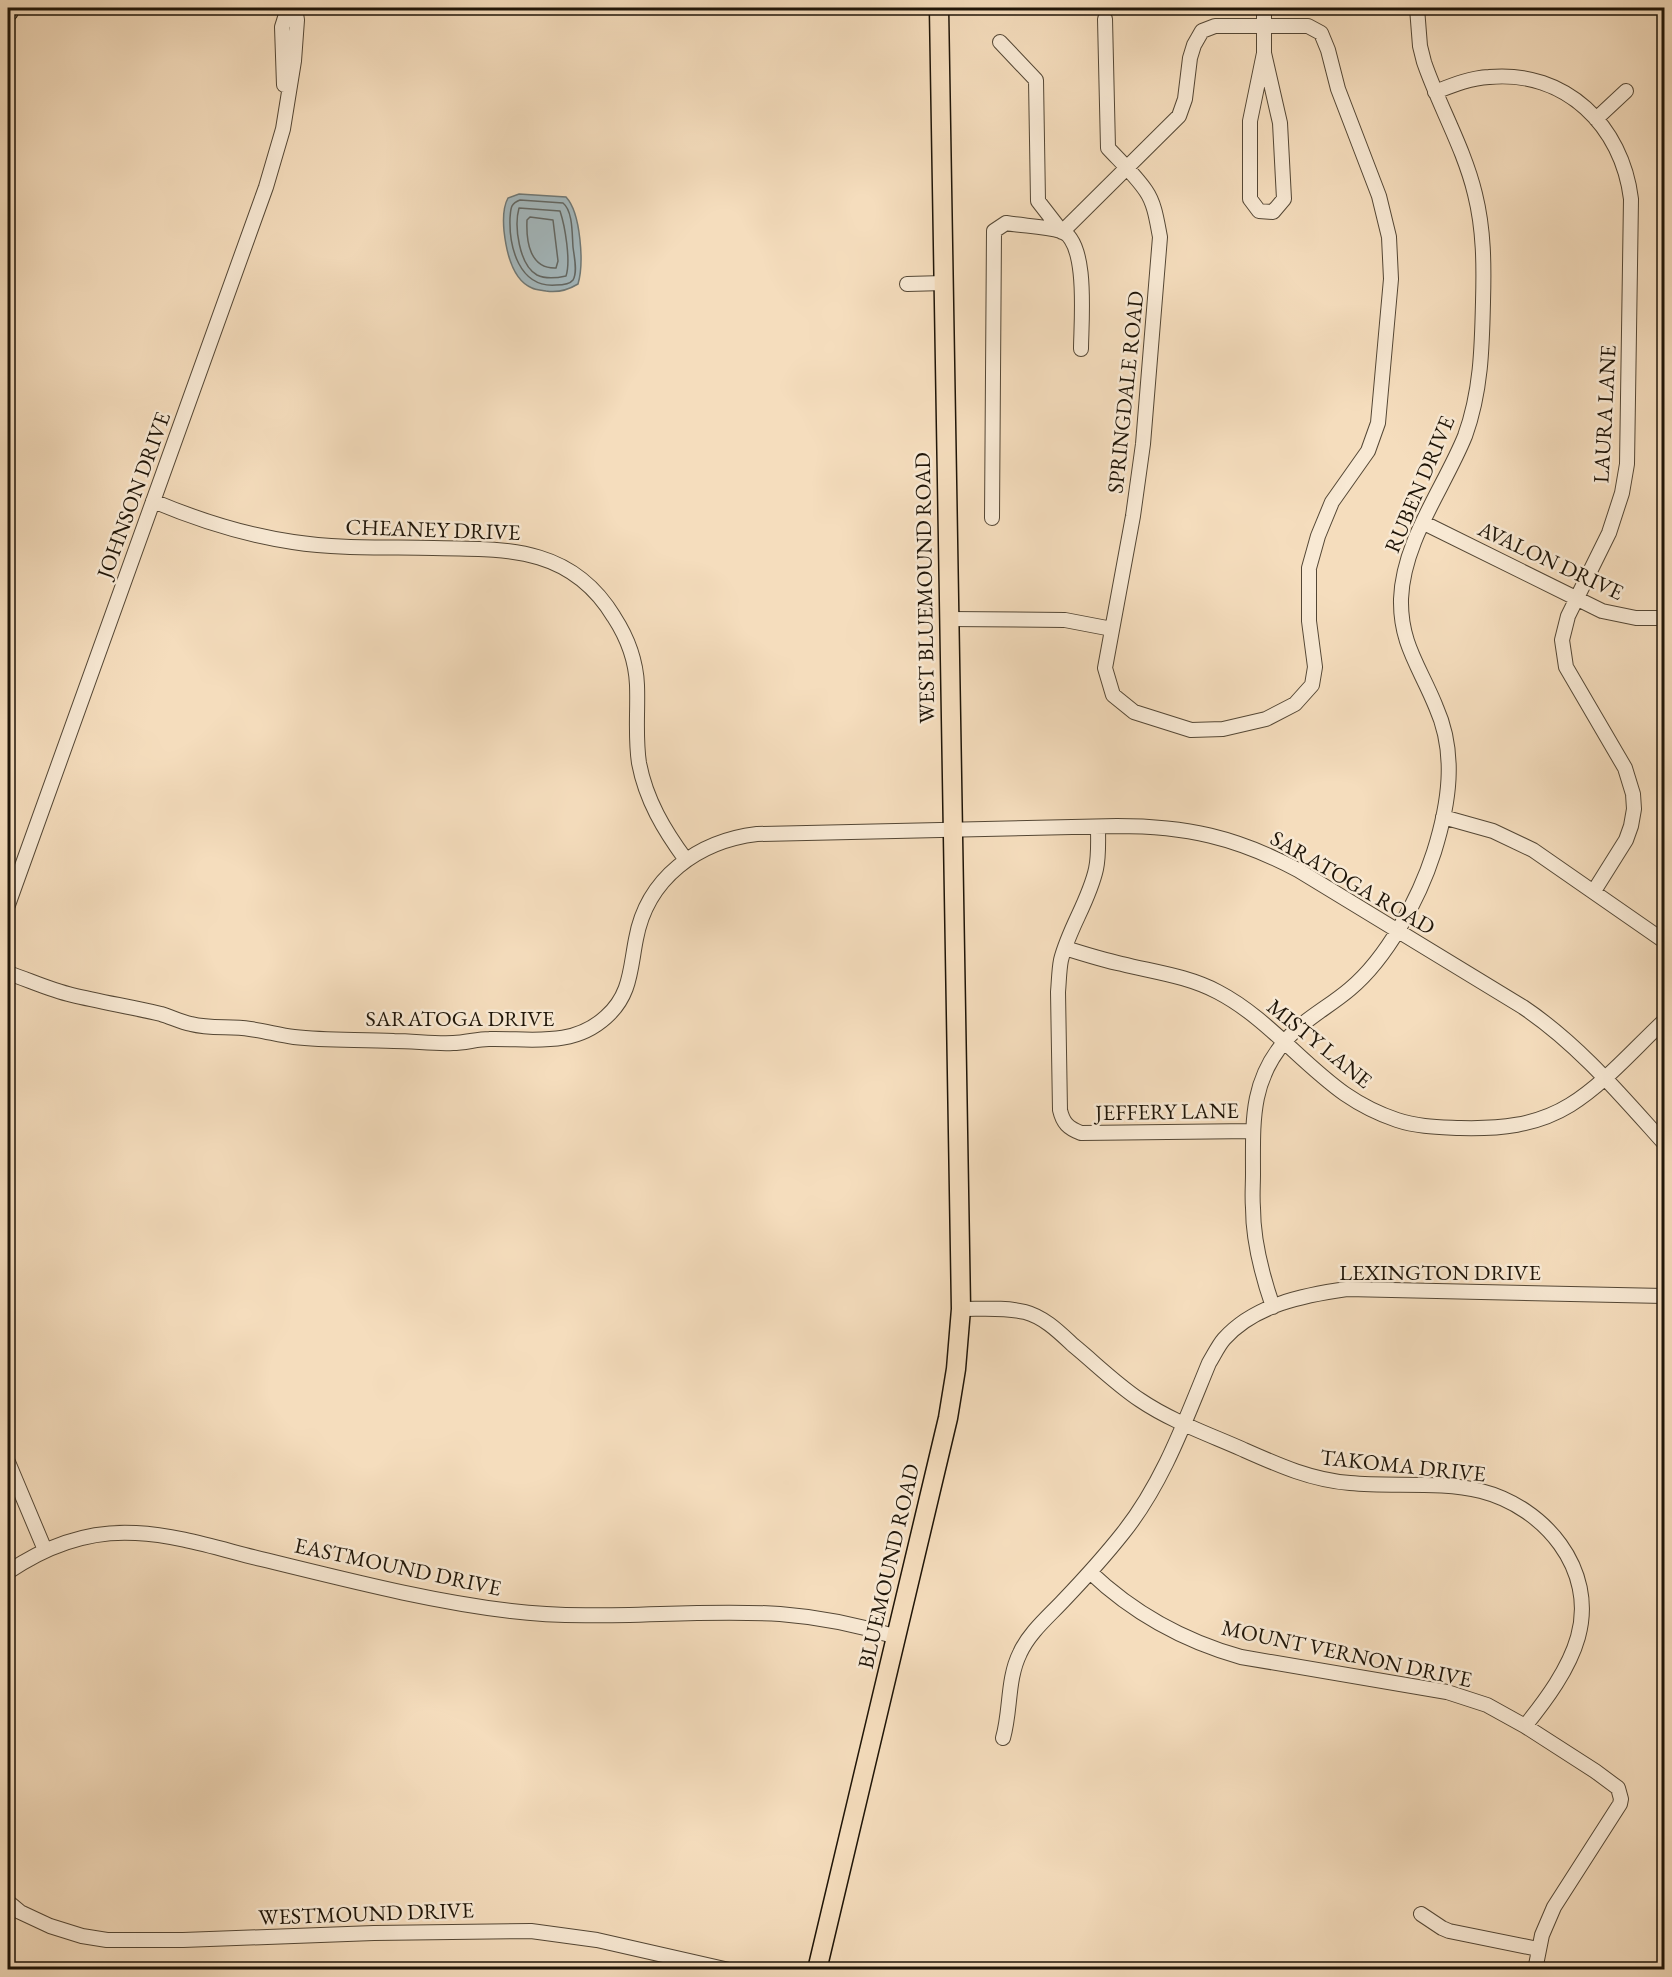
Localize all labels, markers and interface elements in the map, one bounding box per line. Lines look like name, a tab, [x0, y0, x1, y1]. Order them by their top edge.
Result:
street label: SPRINGDALE ROAD	[1100, 289, 1151, 495]
street label: LAURA LANE	[1586, 344, 1623, 484]
street label: JOHNSON DRIVE	[89, 408, 177, 584]
street label: RUBEN DRIVE	[1378, 411, 1461, 557]
street label: WEST BLUEMOUND ROAD	[908, 452, 941, 724]
street label: CHEANEY DRIVE	[345, 512, 521, 547]
street label: AVALON DRIVE	[1472, 514, 1628, 607]
street label: SARATOGA ROAD	[1265, 823, 1440, 941]
street label: MISTY LANE	[1261, 992, 1378, 1095]
street label: SARATOGA DRIVE	[366, 1004, 554, 1033]
street label: JEFFERY LANE	[1093, 1096, 1239, 1127]
street label: LEXINGTON DRIVE	[1339, 1258, 1541, 1287]
street label: TAKOMA DRIVE	[1319, 1442, 1487, 1489]
street label: BLUEMOUND ROAD	[851, 1461, 926, 1671]
street label: EASTMOUND DRIVE	[292, 1530, 504, 1603]
street label: MOUNT VERNON DRIVE	[1219, 1613, 1475, 1694]
street label: WESTMOUND DRIVE	[258, 1895, 474, 1932]

